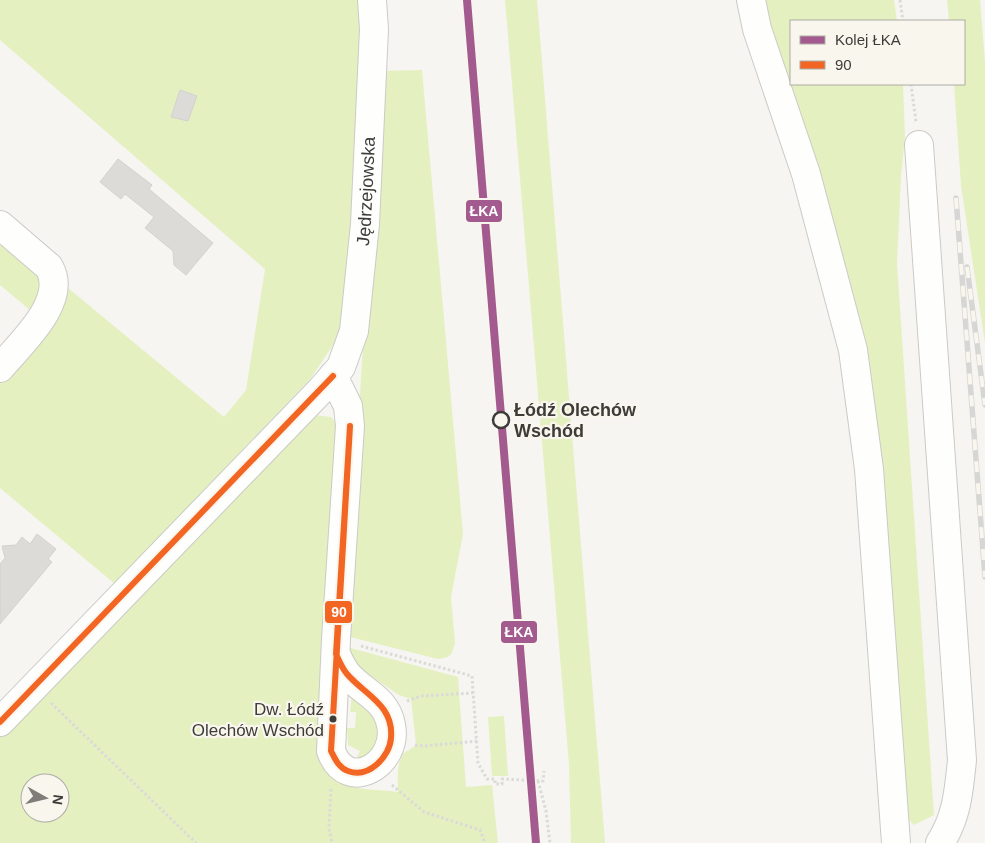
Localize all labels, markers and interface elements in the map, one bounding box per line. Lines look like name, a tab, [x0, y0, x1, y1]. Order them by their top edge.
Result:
legend	[790, 20, 965, 85]
text: Kolej ŁKA	[835, 31, 901, 48]
text: 90	[835, 56, 852, 73]
street label: Jędrzejowska	[353, 135, 379, 247]
line badge: ŁKA	[465, 199, 503, 223]
text: ŁKA	[470, 203, 498, 219]
place label: Łódź Olechów Wschód	[514, 400, 637, 441]
marker: Łódź Olechów Wschód	[492, 411, 510, 429]
line badge: 90	[324, 600, 353, 624]
text: 90	[331, 604, 347, 620]
line badge: ŁKA	[500, 620, 538, 644]
text: ŁKA	[505, 624, 533, 640]
place label: Dw. Łódź Olechów Wschód	[192, 700, 324, 740]
marker: Dw. Łódź Olechów Wschód	[328, 714, 338, 724]
north arrow	[20, 773, 70, 823]
text: N	[49, 794, 67, 806]

